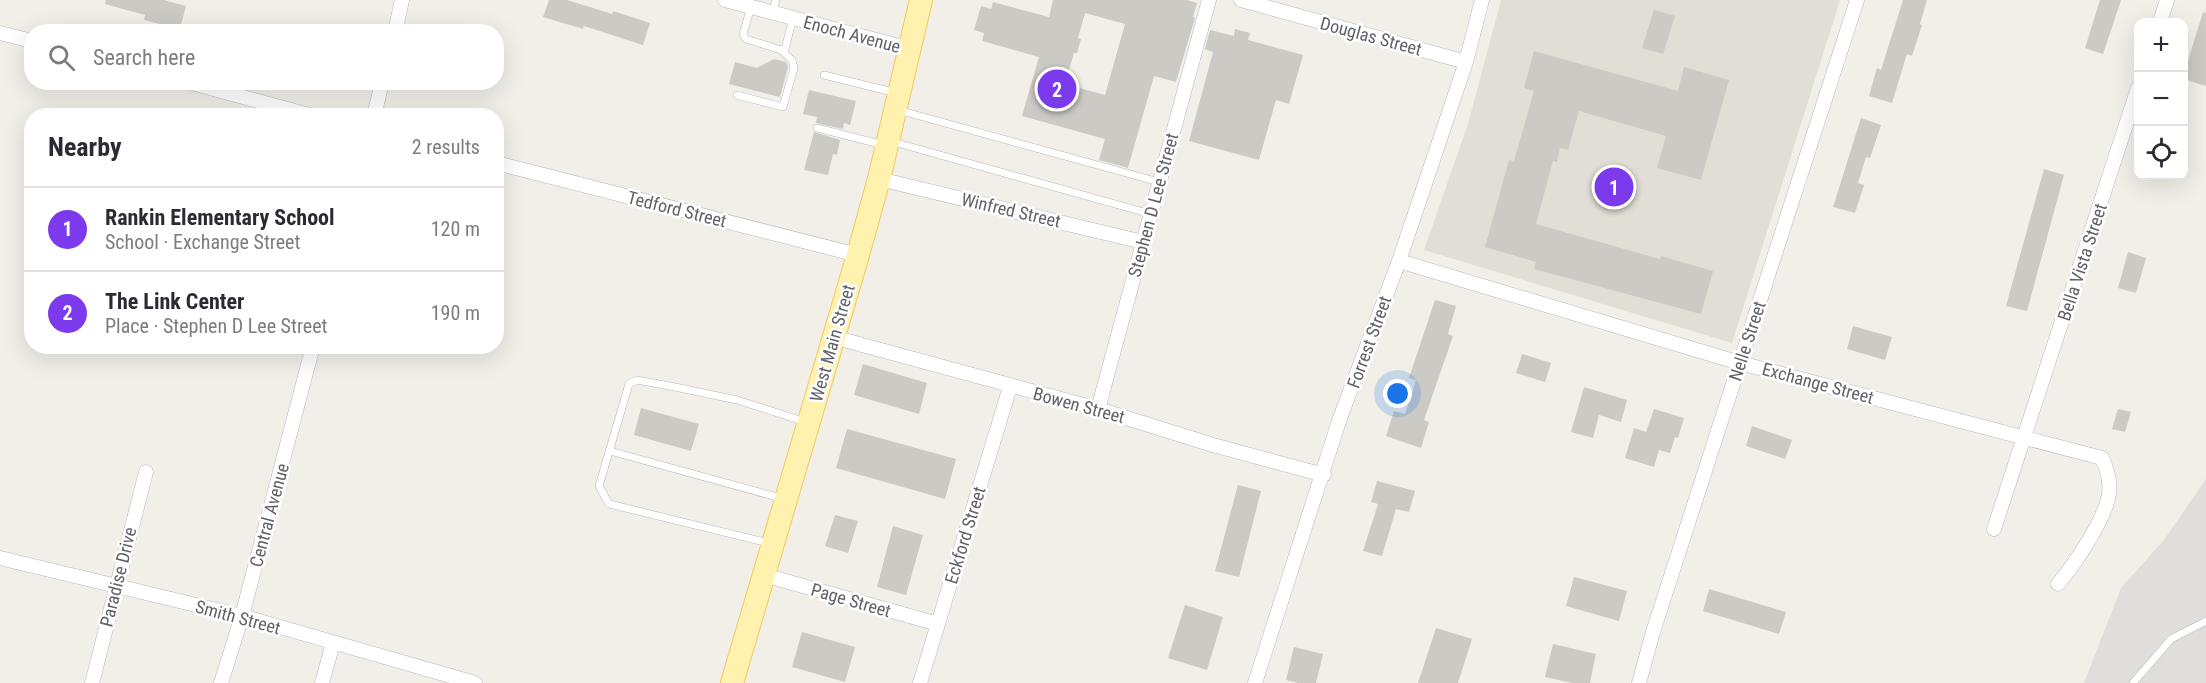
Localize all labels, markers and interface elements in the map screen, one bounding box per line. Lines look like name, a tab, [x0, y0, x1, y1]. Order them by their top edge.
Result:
street label: Enoch Avenue	[801, 11, 903, 57]
street label: Douglas Street	[1318, 12, 1424, 60]
map controls	[2134, 18, 2188, 180]
button: +	[2134, 18, 2188, 72]
search box	[24, 24, 504, 90]
icon: search	[45, 41, 78, 74]
text: Search here	[93, 45, 195, 70]
pin: 2	[1038, 66, 1076, 112]
button: −	[2134, 72, 2188, 126]
button: locate	[2134, 126, 2188, 180]
street label: Stephen D Lee Street	[1124, 131, 1182, 279]
text: Nearby	[48, 132, 122, 162]
text: 2 results	[412, 135, 480, 159]
pin: 1	[1594, 164, 1634, 210]
street label: Tedford Street	[625, 187, 729, 231]
street label: Winfred Street	[959, 188, 1063, 232]
street label: Bella Vista Street	[2053, 201, 2111, 323]
text: Rankin Elementary School	[105, 205, 335, 230]
text: 1	[62, 217, 73, 241]
text: 120 m	[431, 217, 480, 241]
text: School · Exchange Street	[105, 230, 300, 254]
street label: West Main Street	[805, 282, 859, 404]
text: The Link Center	[105, 289, 244, 314]
street label: Forrest Street	[1343, 293, 1395, 391]
street label: Nelle Street	[1724, 298, 1770, 384]
text: 2	[62, 301, 73, 325]
text: 190 m	[431, 301, 480, 325]
text: Place · Stephen D Lee Street	[105, 314, 327, 338]
street label: Exchange Street	[1760, 358, 1876, 408]
your location	[1383, 379, 1412, 408]
street label: Bowen Street	[1031, 383, 1127, 427]
street label: Central Avenue	[245, 461, 293, 569]
street label: Eckford Street	[940, 484, 990, 586]
street label: Paradise Drive	[95, 525, 141, 629]
street label: Page Street	[809, 579, 893, 621]
street label: Smith Street	[193, 596, 283, 638]

